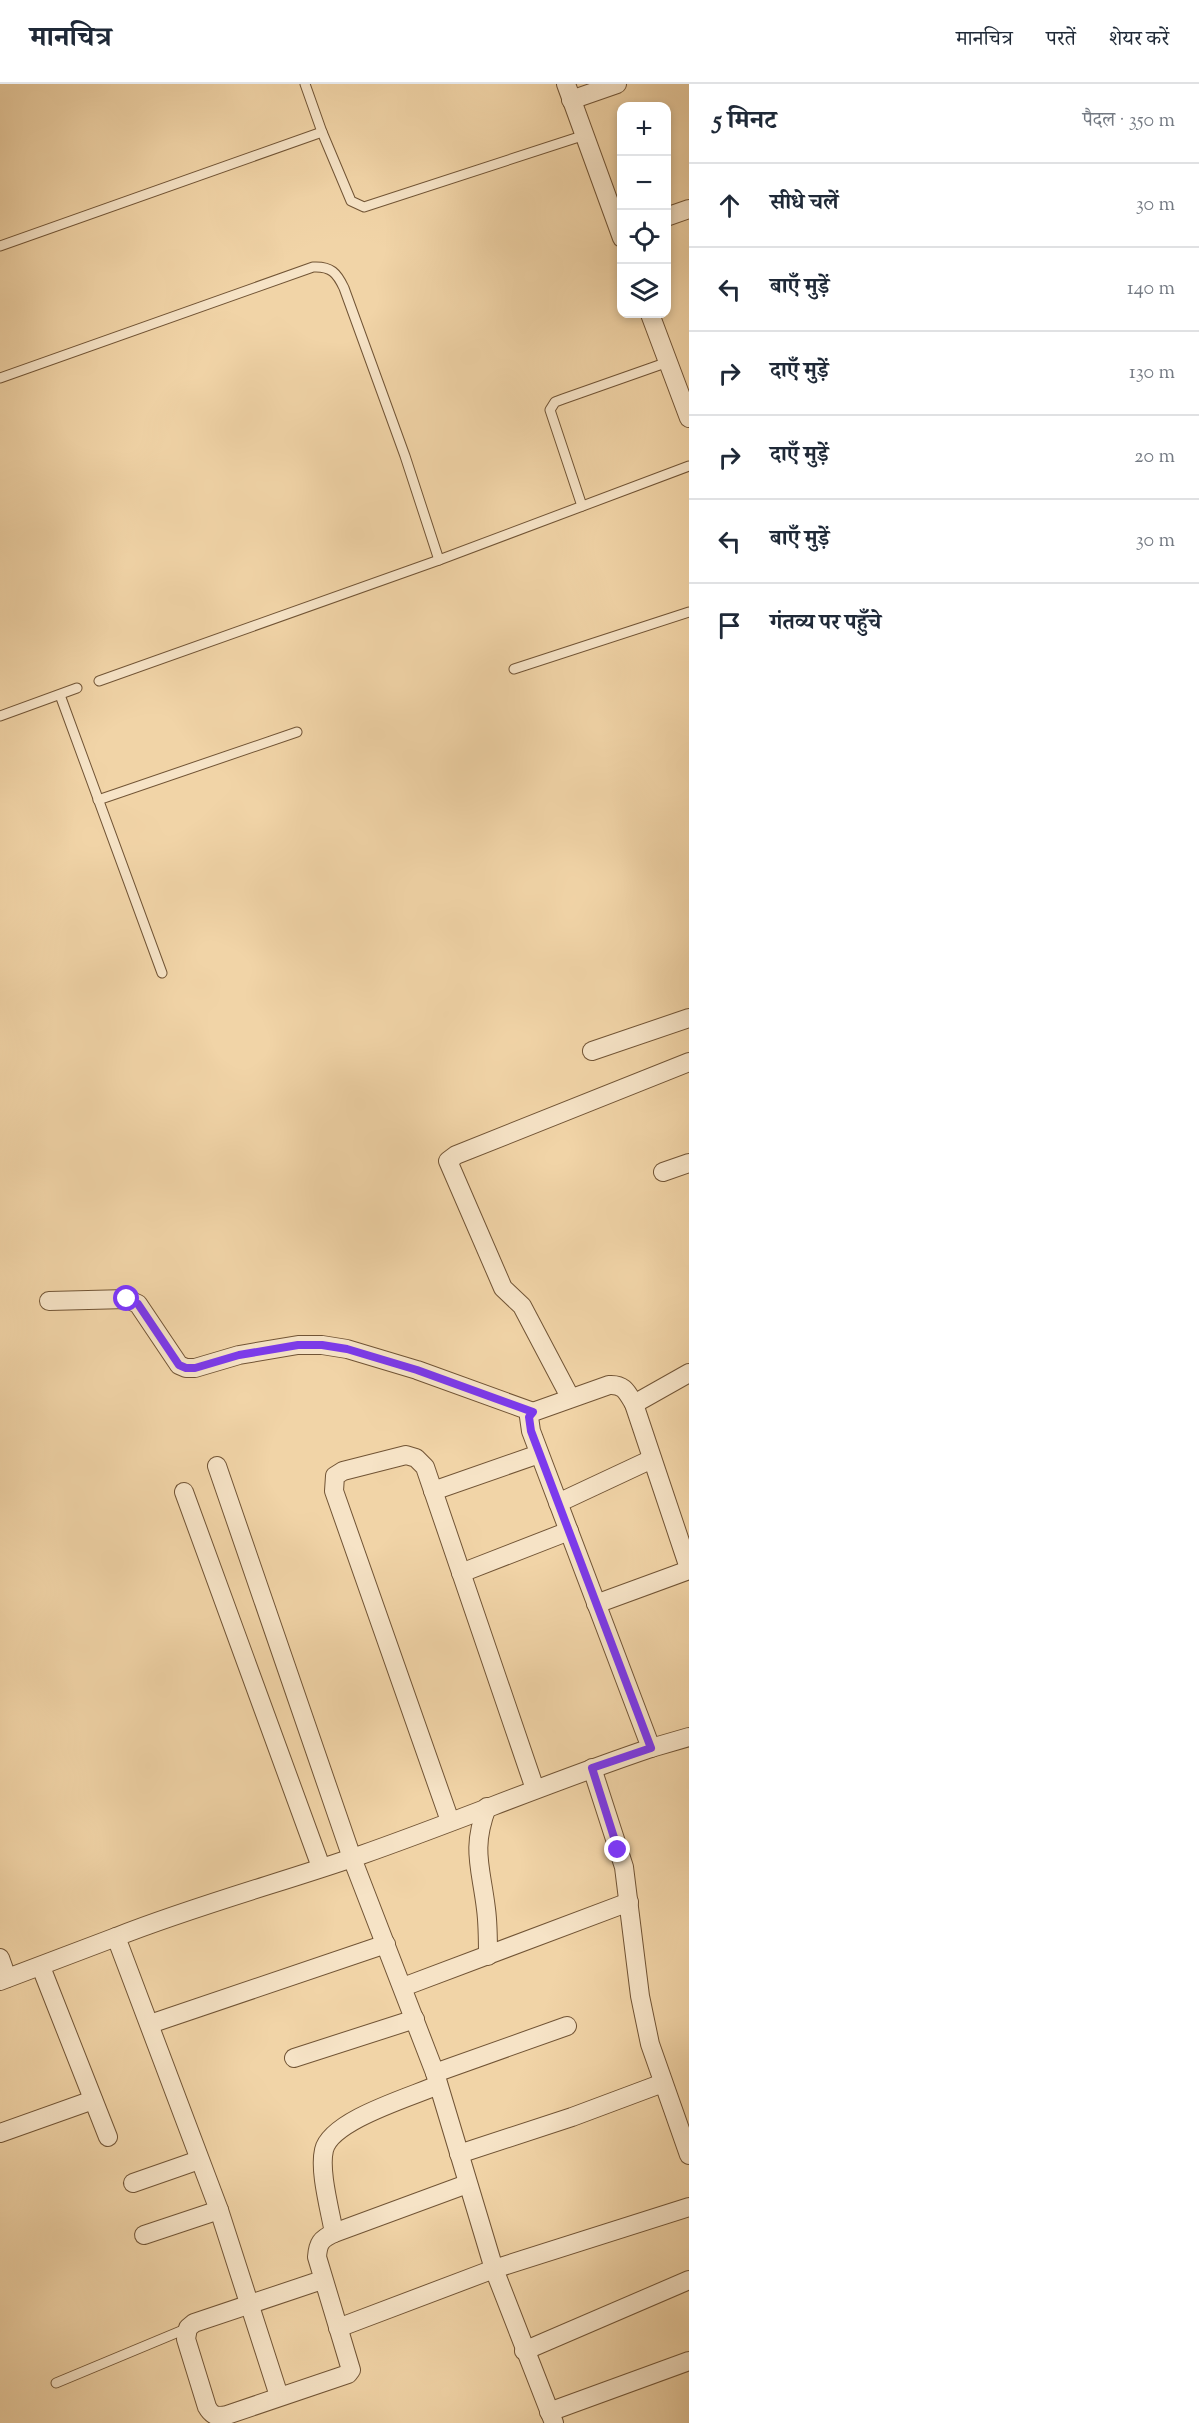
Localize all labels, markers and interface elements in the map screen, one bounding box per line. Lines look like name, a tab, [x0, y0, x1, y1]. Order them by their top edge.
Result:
text: मानचित्र	[30, 19, 112, 59]
text: मानचित्र	[956, 25, 1013, 55]
text: परतें	[1046, 25, 1076, 55]
text: शेयर करें	[1109, 25, 1169, 55]
map controls	[617, 102, 671, 318]
button: +	[617, 102, 671, 156]
text: 5 मिनट	[713, 103, 777, 140]
text: पैदल · 350 m	[1082, 107, 1175, 136]
button: −	[617, 156, 671, 210]
text: सीधे चलें	[770, 188, 839, 220]
icon: ahead	[713, 189, 746, 222]
text: 30 m	[1136, 191, 1175, 220]
button: locate	[617, 210, 671, 264]
button: layers	[617, 264, 671, 318]
text: बाएँ मुड़ें	[770, 272, 829, 304]
icon: left	[713, 273, 746, 306]
text: 140 m	[1127, 275, 1175, 304]
text: दाएँ मुड़ें	[770, 356, 829, 388]
icon: right	[713, 357, 746, 390]
text: 130 m	[1129, 359, 1175, 388]
text: दाएँ मुड़ें	[770, 440, 829, 472]
icon: right	[713, 441, 746, 474]
text: 20 m	[1134, 443, 1175, 472]
text: बाएँ मुड़ें	[770, 524, 829, 556]
icon: left	[713, 525, 746, 558]
text: 30 m	[1136, 527, 1175, 556]
text: गंतव्य पर पहुँचे	[770, 608, 881, 640]
icon: arrive	[713, 609, 746, 642]
route start	[113, 1285, 139, 1311]
route end	[604, 1836, 630, 1862]

